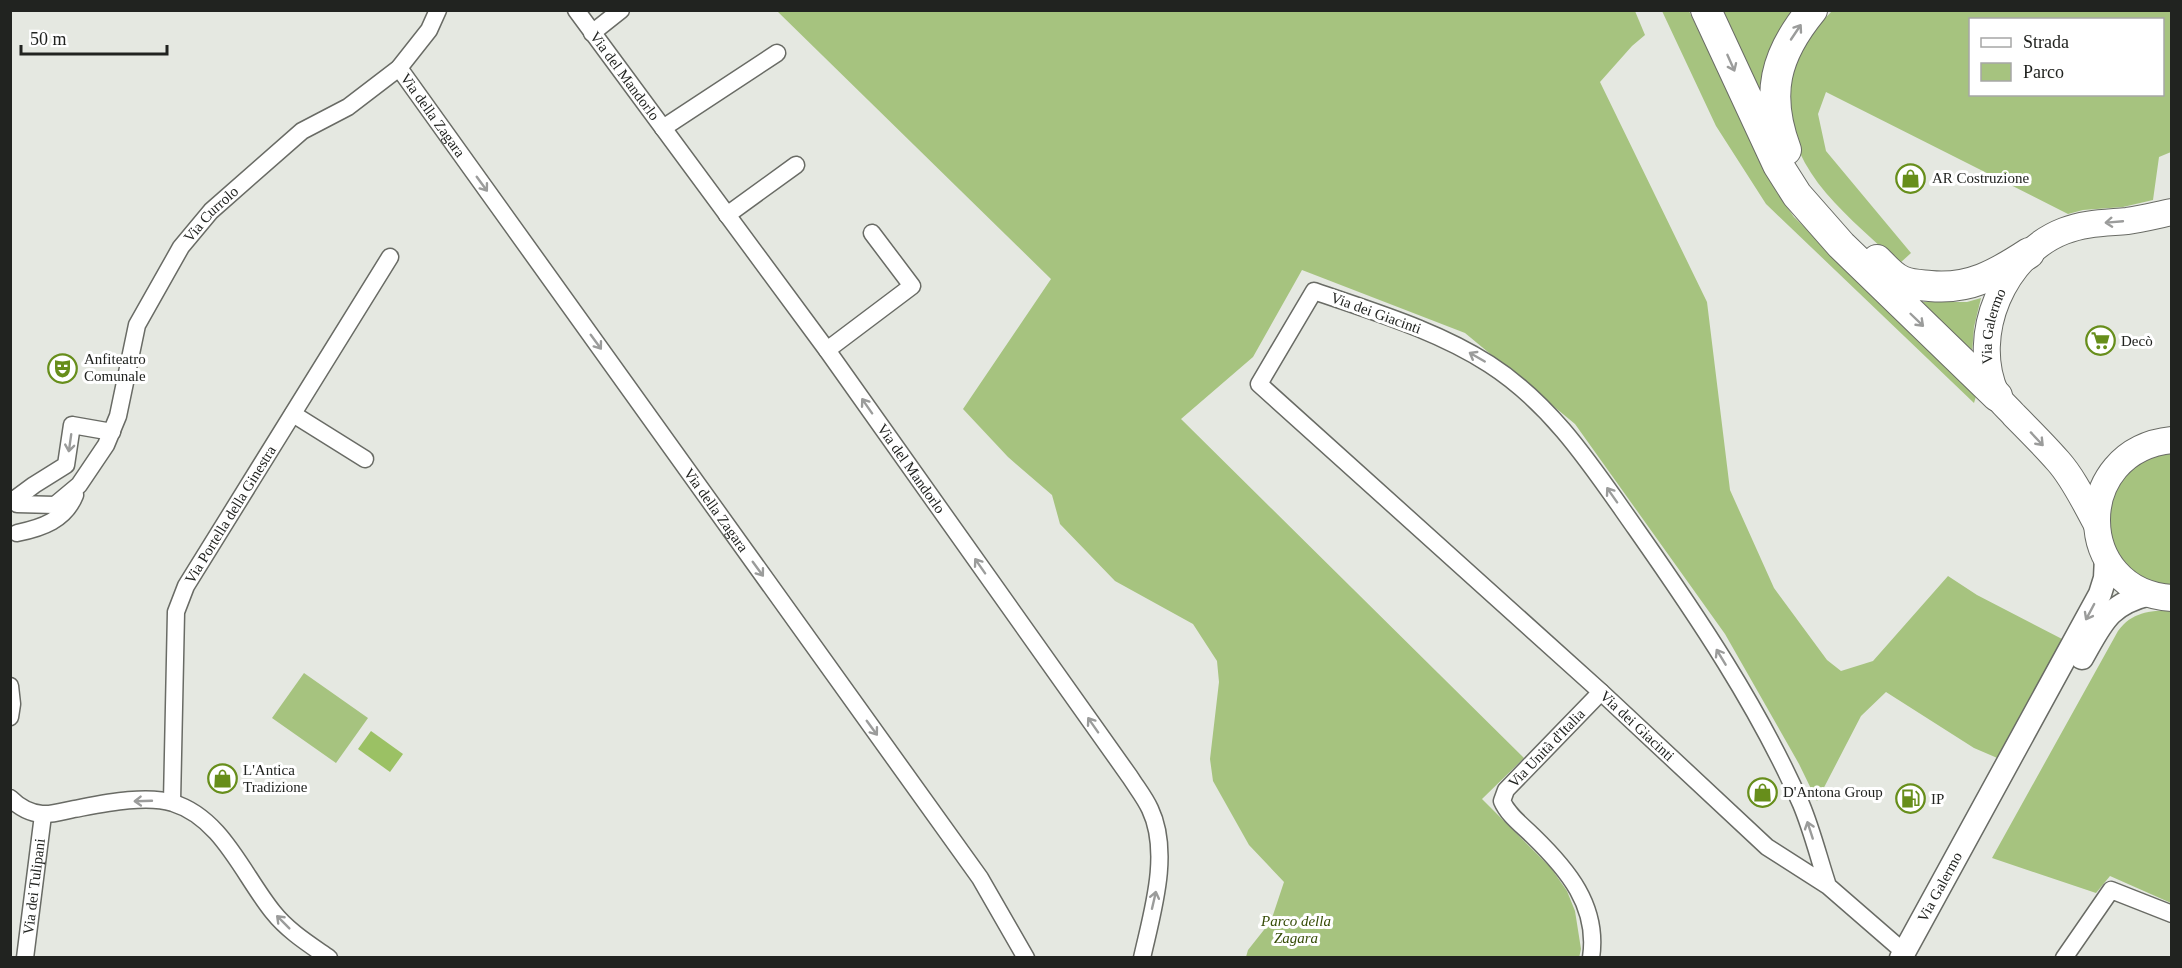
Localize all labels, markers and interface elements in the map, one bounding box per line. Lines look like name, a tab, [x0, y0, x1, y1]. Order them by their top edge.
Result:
scale bar	[21, 18, 166, 56]
legend	[1969, 18, 2164, 96]
one-way arrow	[1790, 24, 1802, 40]
text: 50 m	[30, 29, 67, 49]
street label: Via del Mandorlo	[587, 29, 663, 123]
text: Strada	[2023, 32, 2069, 52]
one-way arrow	[1726, 54, 1737, 72]
text: Parco	[2023, 62, 2064, 82]
street label: Via della Zagara	[397, 70, 468, 160]
shop icon: AR Costruzione	[1895, 162, 1927, 194]
place label: AR Costruzione	[1932, 170, 2029, 186]
one-way arrow	[476, 175, 488, 192]
street label: Via Currolo	[181, 183, 241, 245]
one-way arrow	[2104, 217, 2124, 228]
street label: Via Galermo	[1979, 286, 2009, 365]
street label: Via dei Giacinti	[1329, 289, 1423, 337]
one-way arrow	[1910, 312, 1925, 327]
supermarket icon: Decò	[2084, 325, 2116, 357]
place label: Decò	[2121, 333, 2153, 349]
one-way arrow	[589, 334, 602, 350]
place label: Anfiteatro Comunale	[84, 351, 146, 384]
one-way arrow	[1469, 351, 1486, 363]
theatre icon: Anfiteatro Comunale	[47, 352, 79, 384]
one-way arrow	[861, 399, 873, 415]
street label: Via del Mandorlo	[874, 421, 948, 516]
one-way arrow	[2030, 431, 2044, 446]
one-way arrow	[64, 433, 75, 452]
street label: Via Portella della Ginestra	[182, 443, 279, 586]
street label: Via della Zagara	[681, 465, 752, 555]
one-way arrow	[1606, 488, 1618, 504]
one-way arrow	[974, 558, 986, 574]
one-way arrow	[752, 561, 764, 577]
one-way arrow	[2084, 603, 2095, 621]
one-way arrow	[1715, 649, 1727, 666]
street label: Via dei Giacinti	[1597, 688, 1677, 764]
street label: Via Unità d'Italia	[1505, 706, 1588, 791]
one-way arrow	[1087, 717, 1099, 733]
one-way arrow	[866, 719, 878, 735]
place label: L'Antica Tradizione	[243, 762, 308, 795]
shop icon: L'Antica Tradizione	[206, 763, 238, 795]
shop icon: D'Antona Group	[1746, 776, 1778, 808]
fuel station icon: IP	[1894, 783, 1926, 815]
place label: D'Antona Group	[1783, 784, 1883, 800]
place label: IP	[1931, 791, 1944, 807]
one-way arrow	[134, 795, 154, 806]
one-way arrow	[1804, 821, 1815, 840]
street label: Via dei Tulipani	[20, 838, 48, 936]
street label: Via Galermo	[1914, 849, 1965, 925]
one-way arrow	[1149, 891, 1161, 910]
park label: Parco della Zagara	[1260, 913, 1331, 946]
one-way arrow	[276, 915, 291, 930]

